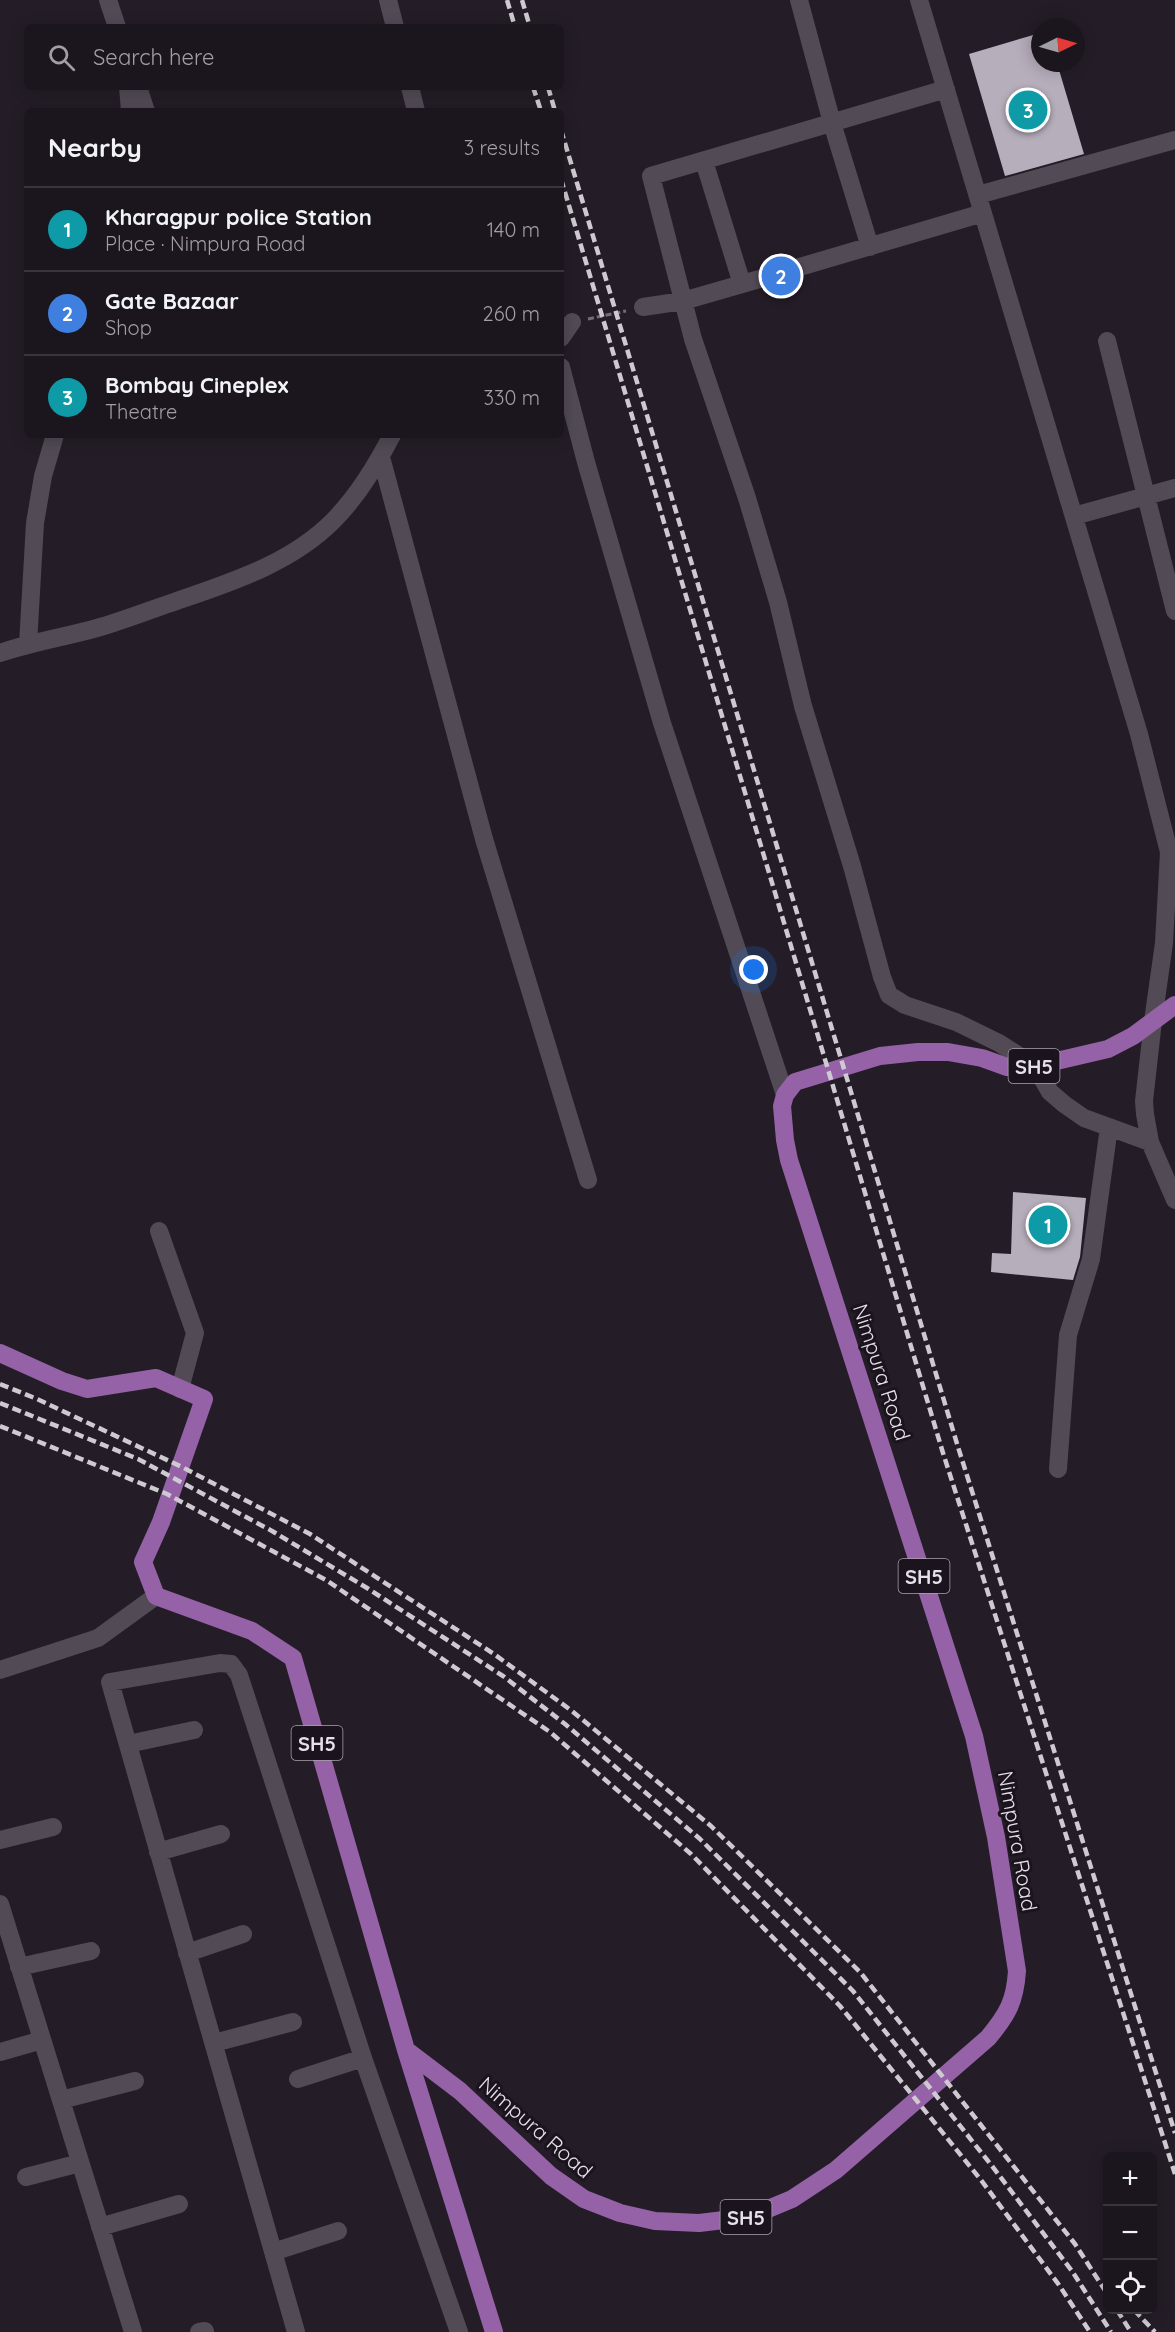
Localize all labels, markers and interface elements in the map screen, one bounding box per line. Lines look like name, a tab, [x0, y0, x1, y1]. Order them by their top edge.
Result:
north arrow	[1031, 18, 1085, 72]
search box	[24, 24, 564, 90]
icon: search	[45, 41, 78, 74]
text: Search here	[93, 43, 214, 71]
pin: 3	[1008, 88, 1048, 132]
text: Nearby	[48, 131, 142, 164]
text: 3 results	[464, 135, 540, 160]
text: Kharagpur police Station	[105, 203, 372, 231]
text: 1	[64, 217, 71, 242]
text: 140 m	[487, 217, 540, 242]
text: Place · Nimpura Road	[105, 231, 305, 256]
pin: 2	[762, 254, 800, 298]
text: Gate Bazaar	[105, 287, 239, 315]
text: 2	[62, 301, 73, 326]
text: 260 m	[483, 301, 540, 326]
text: Shop	[105, 315, 152, 340]
text: Bombay Cineplex	[105, 371, 288, 399]
text: 3	[62, 385, 73, 410]
text: 330 m	[483, 385, 540, 410]
text: Theatre	[105, 399, 177, 424]
your location	[739, 955, 768, 984]
road number: SH5	[1008, 1049, 1060, 1083]
pin: 1	[1028, 1202, 1068, 1248]
street label: Nimpura Road	[848, 1300, 916, 1444]
road number: SH5	[898, 1559, 950, 1593]
road number: SH5	[292, 1726, 342, 1760]
street label: Nimpura Road	[993, 1769, 1043, 1913]
street label: Nimpura Road	[474, 2071, 598, 2183]
map controls	[1103, 2152, 1157, 2314]
button: +	[1103, 2152, 1157, 2206]
road number: SH5	[720, 2200, 771, 2234]
button: −	[1103, 2206, 1157, 2260]
button: locate	[1103, 2260, 1157, 2314]

